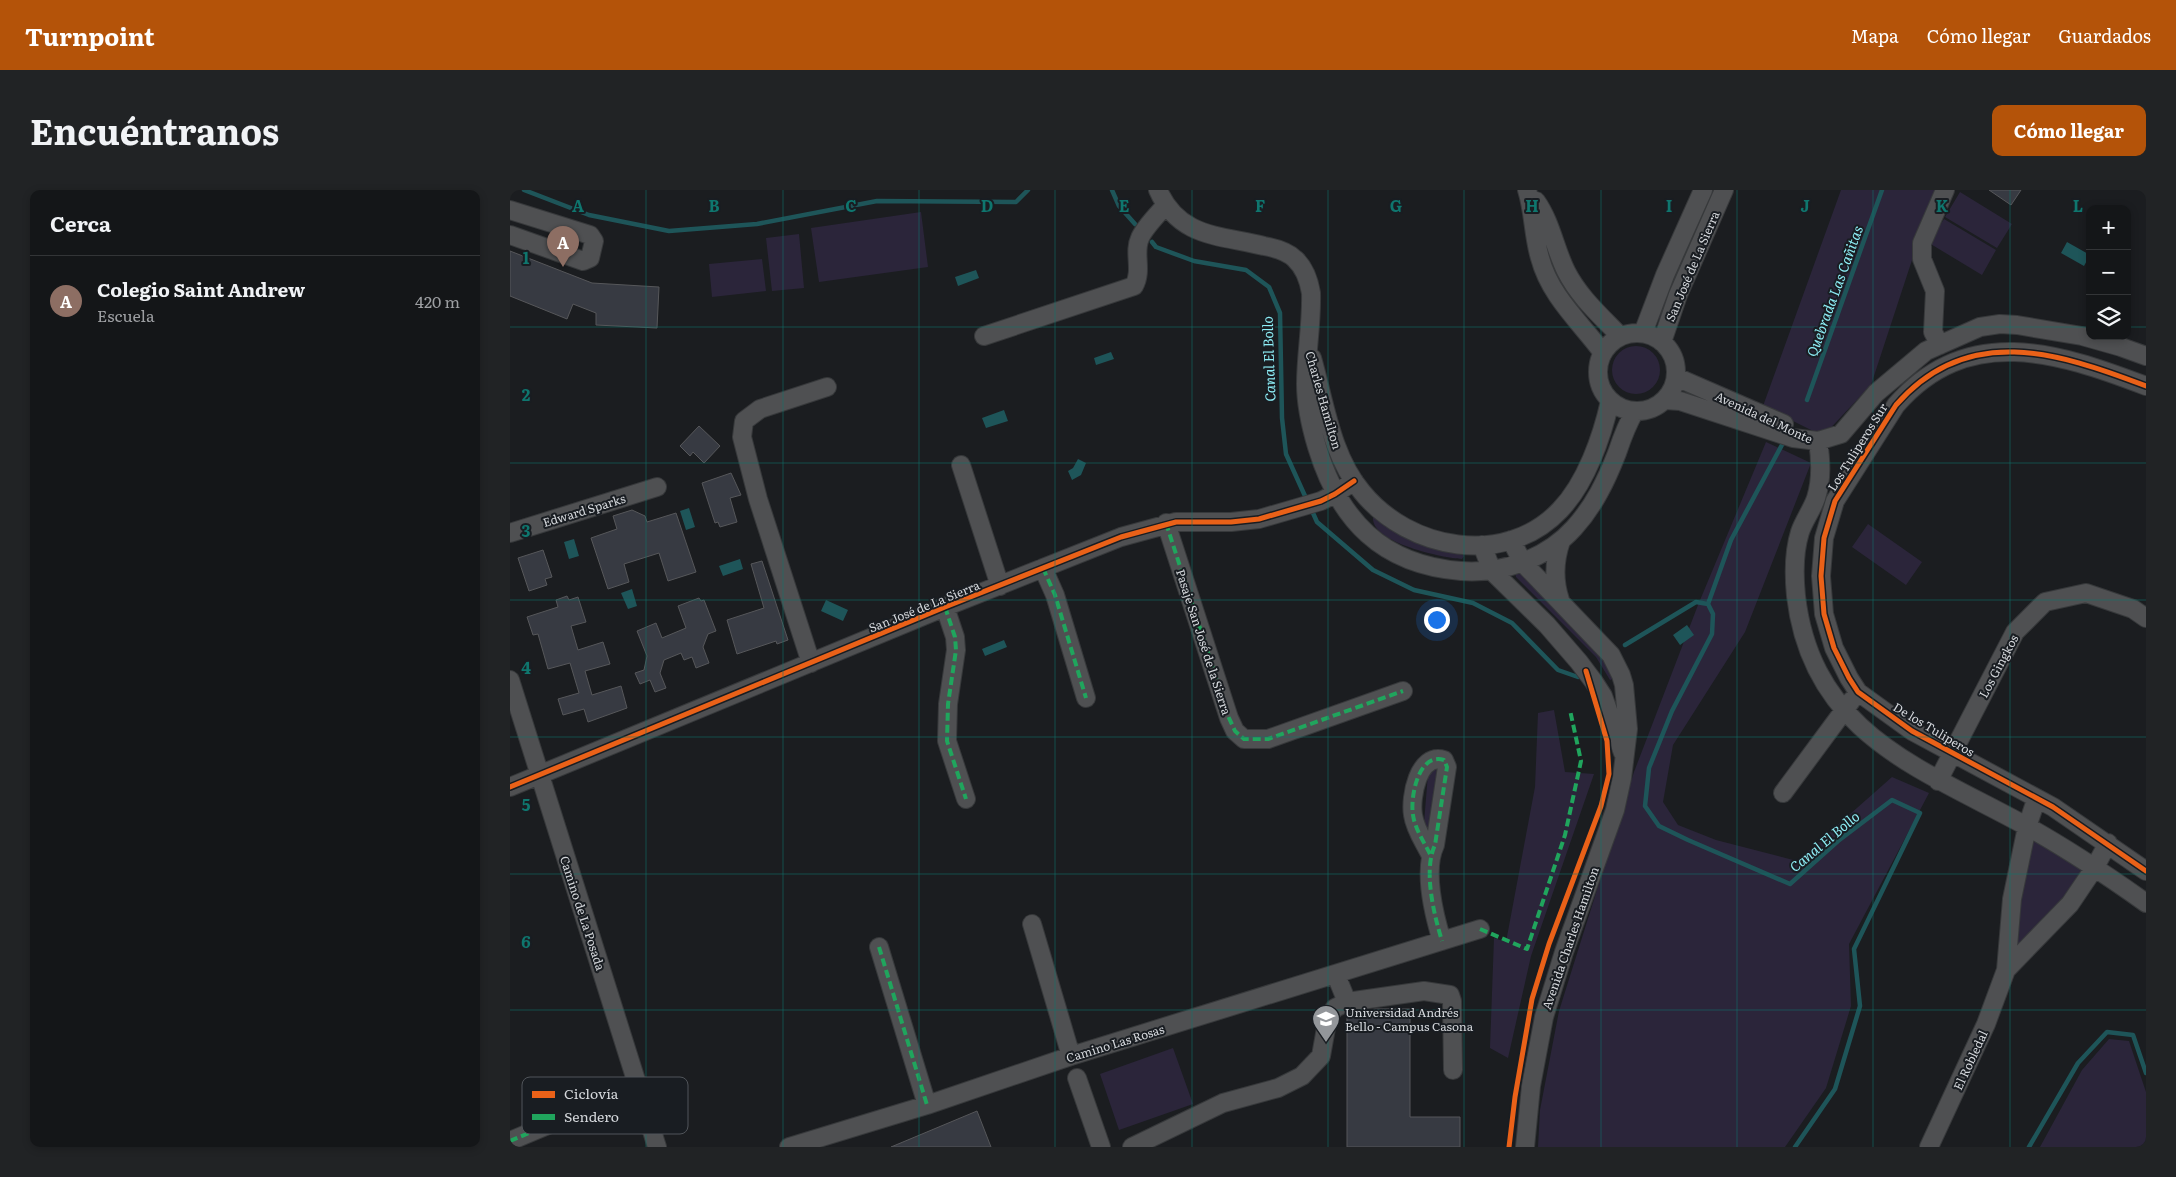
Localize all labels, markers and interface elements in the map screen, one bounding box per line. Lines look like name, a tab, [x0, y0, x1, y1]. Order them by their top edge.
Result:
text: Turnpoint	[25, 18, 155, 53]
text: Mapa	[1851, 22, 1899, 49]
text: Cómo llegar	[1927, 22, 2030, 49]
text: Guardados	[2058, 22, 2151, 49]
text: Encuéntranos	[30, 104, 279, 156]
button: Cómo llegar	[1992, 105, 2146, 156]
text: A	[572, 193, 584, 217]
text: B	[708, 193, 720, 217]
text: C	[845, 193, 857, 217]
text: D	[981, 193, 993, 217]
text: E	[1119, 193, 1130, 217]
text: F	[1255, 193, 1265, 217]
text: G	[1390, 193, 1402, 217]
text: H	[1525, 193, 1539, 217]
text: I	[1666, 193, 1672, 217]
text: J	[1800, 193, 1810, 217]
text: K	[1936, 193, 1949, 217]
text: L	[2073, 193, 2083, 217]
map controls	[2086, 205, 2131, 340]
button: +	[2086, 205, 2131, 250]
text: Cerca	[50, 207, 111, 238]
street label: San José de La Sierra	[1661, 208, 1724, 324]
water label: Quebrada Las Cañitas	[1801, 223, 1867, 359]
pin: A	[547, 226, 579, 267]
text: 1	[523, 245, 530, 269]
button: −	[2086, 250, 2131, 295]
text: Colegio Saint Andrew	[97, 275, 305, 303]
text: A	[60, 289, 72, 313]
text: 420 m	[415, 289, 460, 313]
button: layers	[2086, 295, 2131, 340]
text: Escuela	[97, 303, 155, 327]
water label: Canal El Bollo	[1257, 316, 1279, 402]
street label: Charles Hamilton	[1301, 349, 1347, 451]
text: 2	[522, 382, 531, 406]
street label: Avenida del Monte	[1712, 386, 1816, 448]
street label: Los Tuliperos Sur	[1823, 399, 1891, 494]
street label: Edward Sparks	[540, 489, 628, 531]
text: 3	[522, 518, 531, 542]
street label: Pasaje San José de la Sierra	[1172, 567, 1236, 718]
street label: San José de La Sierra	[866, 575, 983, 637]
your location	[1424, 607, 1450, 633]
street label: Los Gingkos	[1974, 631, 2022, 701]
text: 4	[521, 655, 531, 679]
street label: De los Tuliperos	[1890, 698, 1979, 761]
text: 5	[522, 792, 531, 816]
water label: Canal El Bollo	[1785, 806, 1863, 876]
street label: Camino de La Posada	[556, 853, 610, 973]
street label: Avenida Charles Hamilton	[1537, 864, 1603, 1012]
text: 6	[521, 929, 531, 953]
place label: Universidad Andrés Bello - Campus Casona	[1345, 1003, 1474, 1035]
school or university icon: Universidad Andrés Bello - Campus Casona	[1311, 1004, 1341, 1043]
street label: Camino Las Rosas	[1064, 1019, 1167, 1066]
street label: El Robledal	[1948, 1027, 1992, 1093]
legend	[522, 1077, 688, 1134]
text: Ciclovía	[564, 1083, 619, 1103]
text: Sendero	[564, 1106, 619, 1126]

